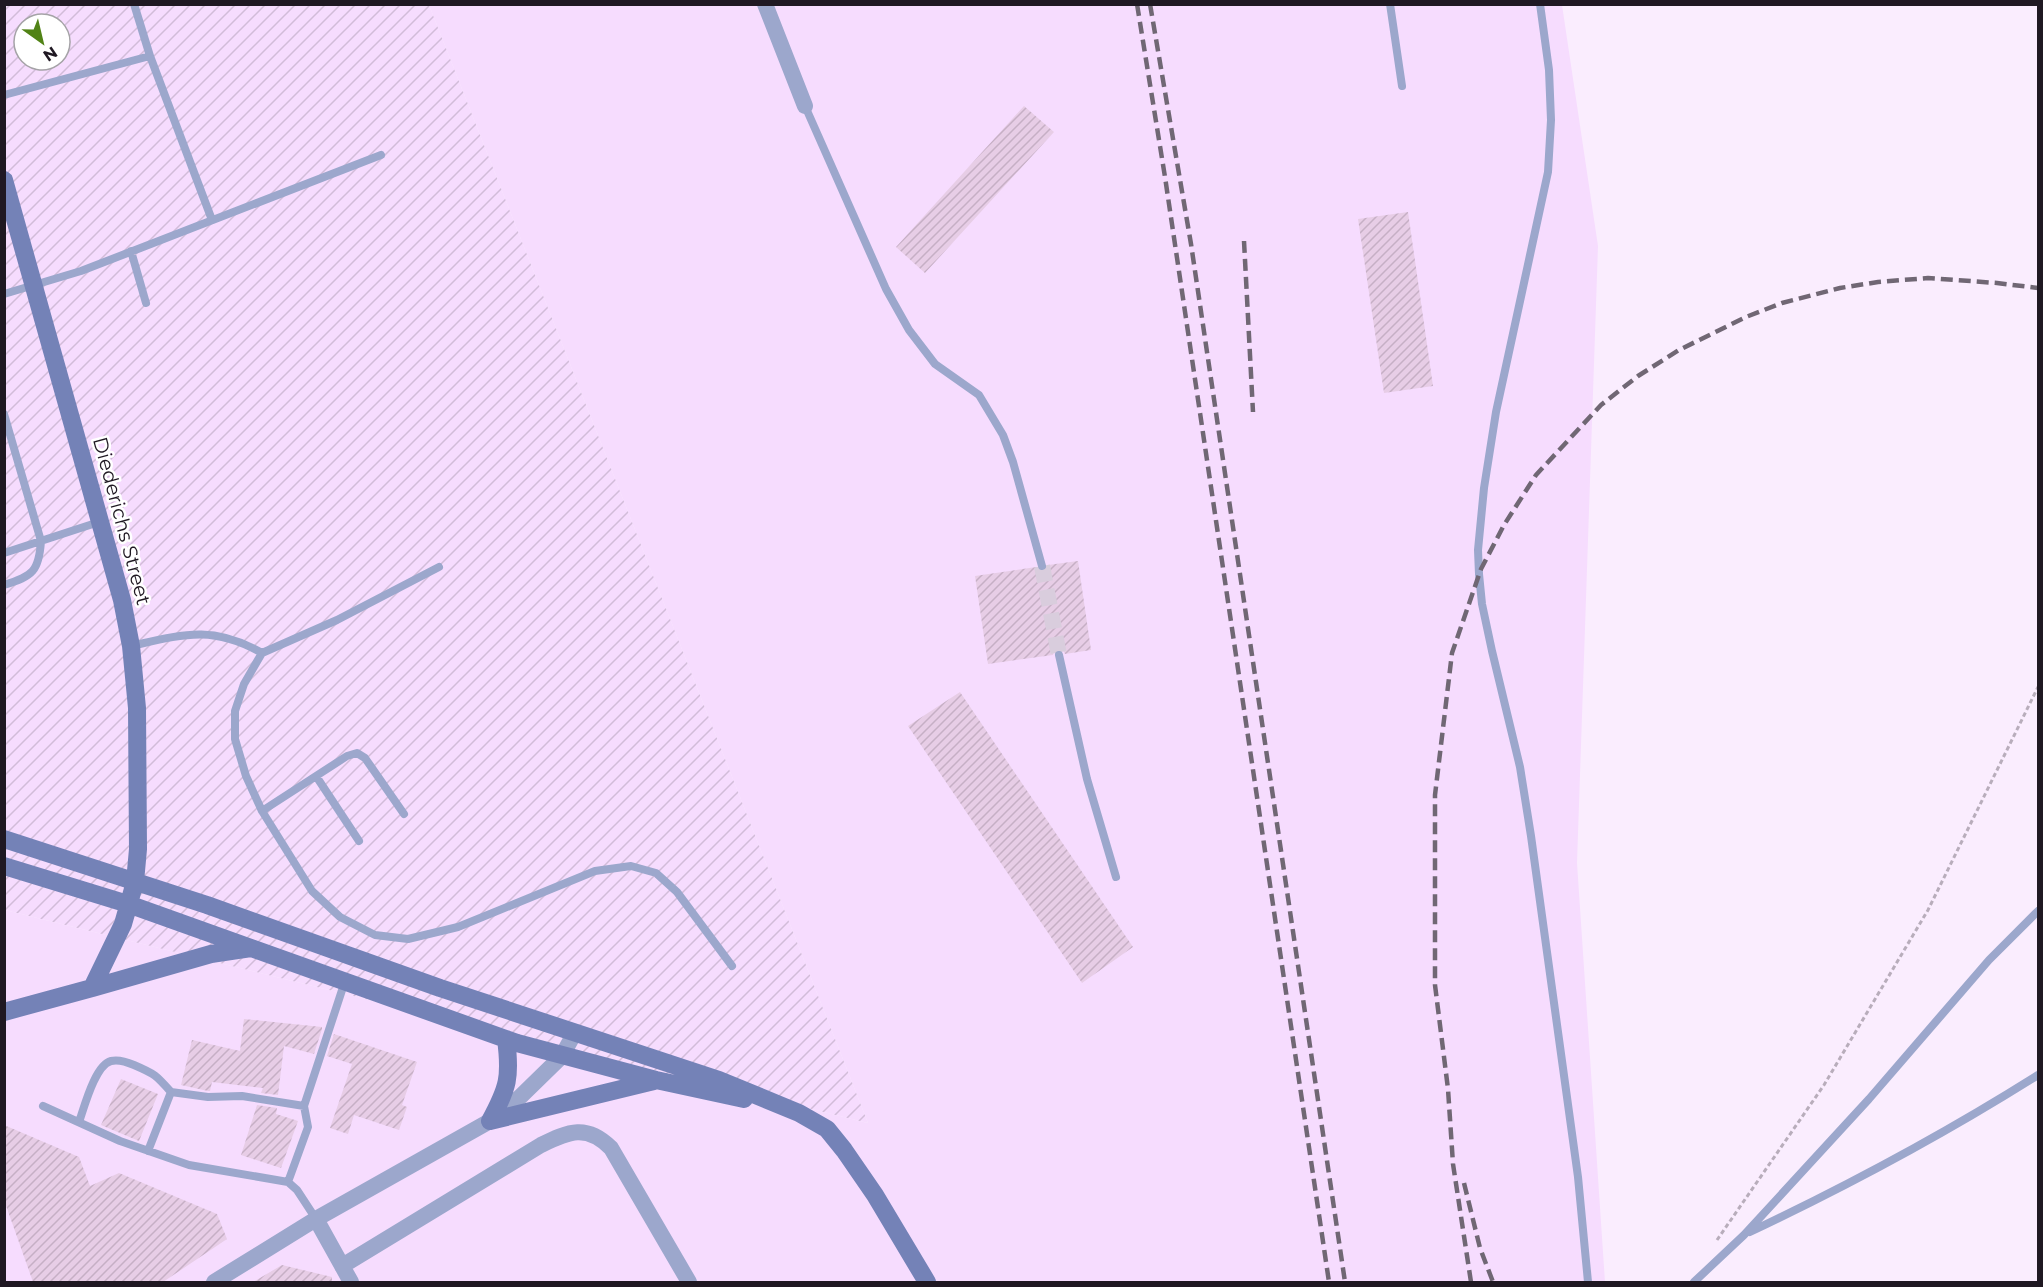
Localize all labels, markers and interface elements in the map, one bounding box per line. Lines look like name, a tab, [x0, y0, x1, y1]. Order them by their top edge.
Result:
north arrow	[12, 12, 72, 72]
text: N	[39, 43, 61, 66]
street label: Diederichs Street	[88, 434, 156, 608]

